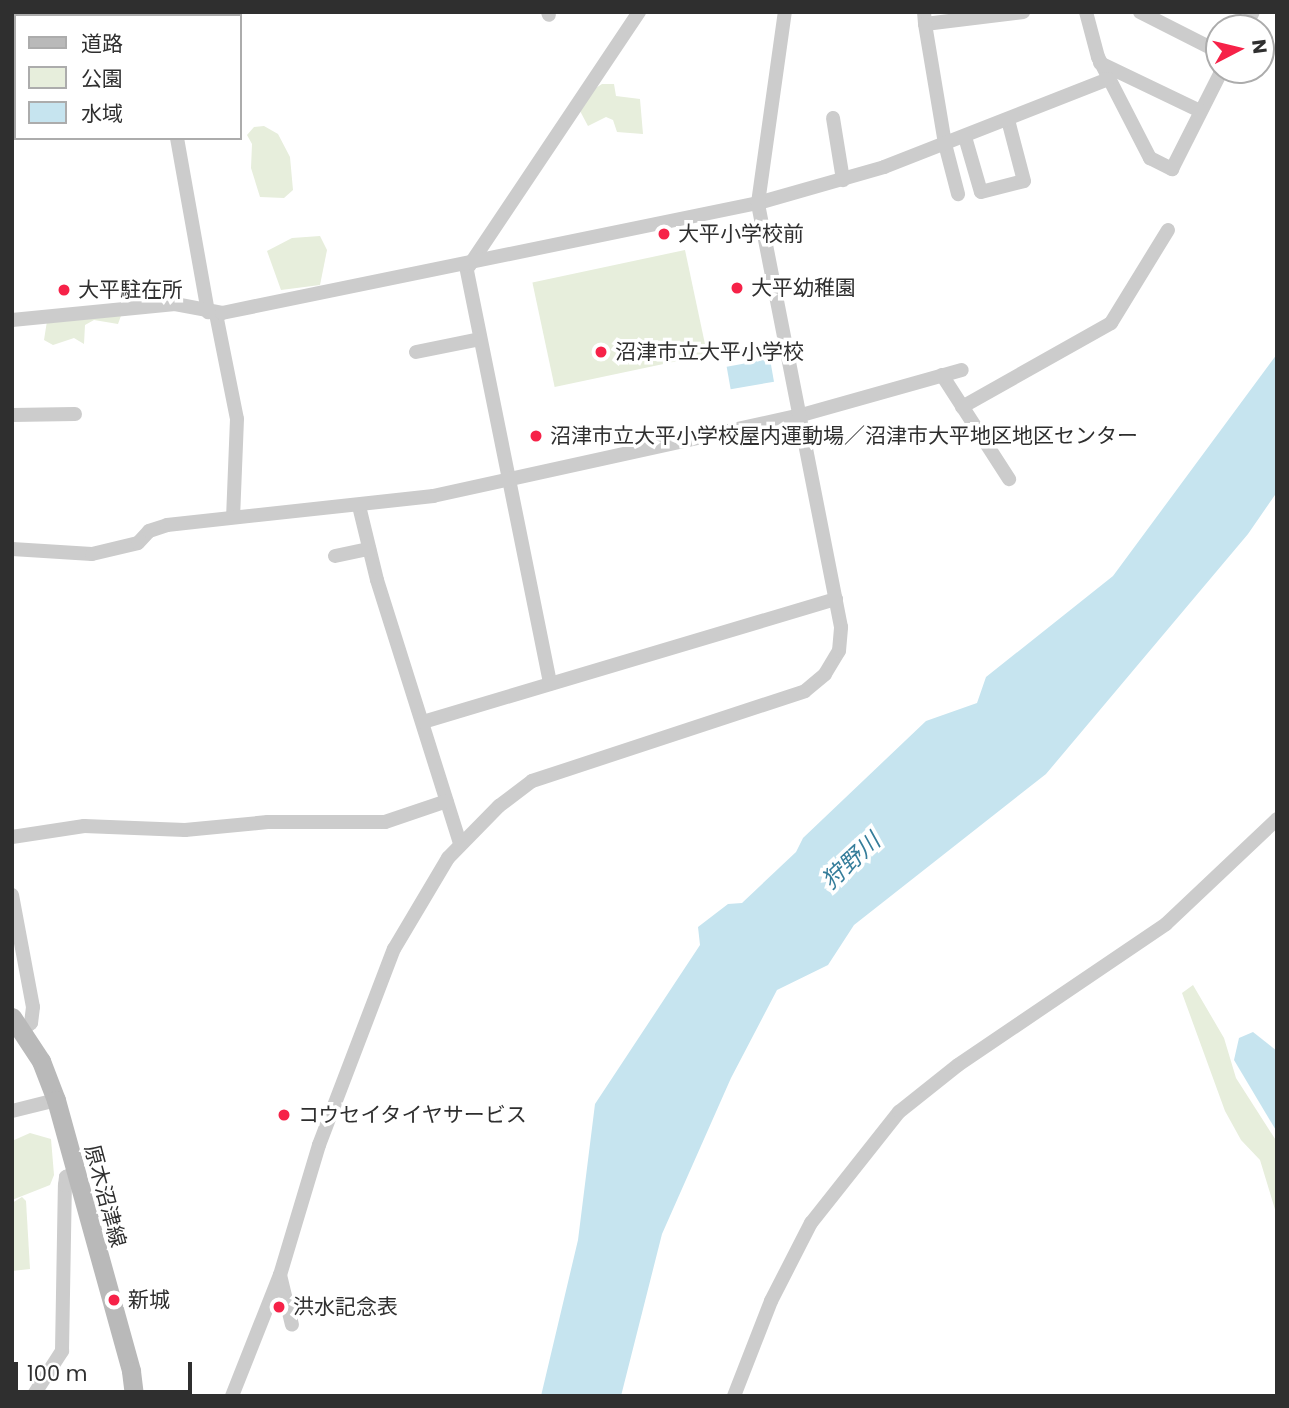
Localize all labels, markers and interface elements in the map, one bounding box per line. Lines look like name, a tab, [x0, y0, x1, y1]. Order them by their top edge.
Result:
legend	[14, 14, 242, 140]
north arrow	[1205, 14, 1275, 84]
text: 道路	[81, 29, 123, 58]
text: N	[1245, 38, 1274, 55]
text: 公園	[81, 64, 123, 93]
text: 水域	[81, 99, 123, 128]
place label: 大平小学校前	[678, 221, 804, 247]
marker: 大平小学校前	[656, 226, 672, 242]
place label: 大平幼稚園	[751, 275, 856, 301]
place label: 大平駐在所	[78, 277, 183, 303]
marker: 大平幼稚園	[729, 280, 745, 296]
marker: 大平駐在所	[56, 282, 72, 298]
place label: 沼津市立大平小学校	[615, 339, 804, 365]
marker: 沼津市立大平小学校	[593, 344, 609, 360]
place label: 沼津市立大平小学校屋内運動場／沼津市大平地区地区センター	[550, 423, 1138, 449]
marker: 沼津市立大平小学校屋内運動場／沼津市大平地区地区センター	[528, 428, 544, 444]
water label: 狩野川	[816, 827, 886, 895]
place label: コウセイタイヤサービス	[298, 1102, 529, 1128]
marker: コウセイタイヤサービス	[276, 1107, 292, 1123]
street label: 原木沼津線	[79, 1142, 131, 1250]
place label: 新城	[128, 1287, 170, 1313]
marker: 新城	[106, 1292, 122, 1308]
place label: 洪水記念表	[293, 1294, 398, 1320]
marker: 洪水記念表	[271, 1299, 287, 1315]
scale bar	[18, 1348, 196, 1392]
text: 100 m	[27, 1359, 87, 1388]

